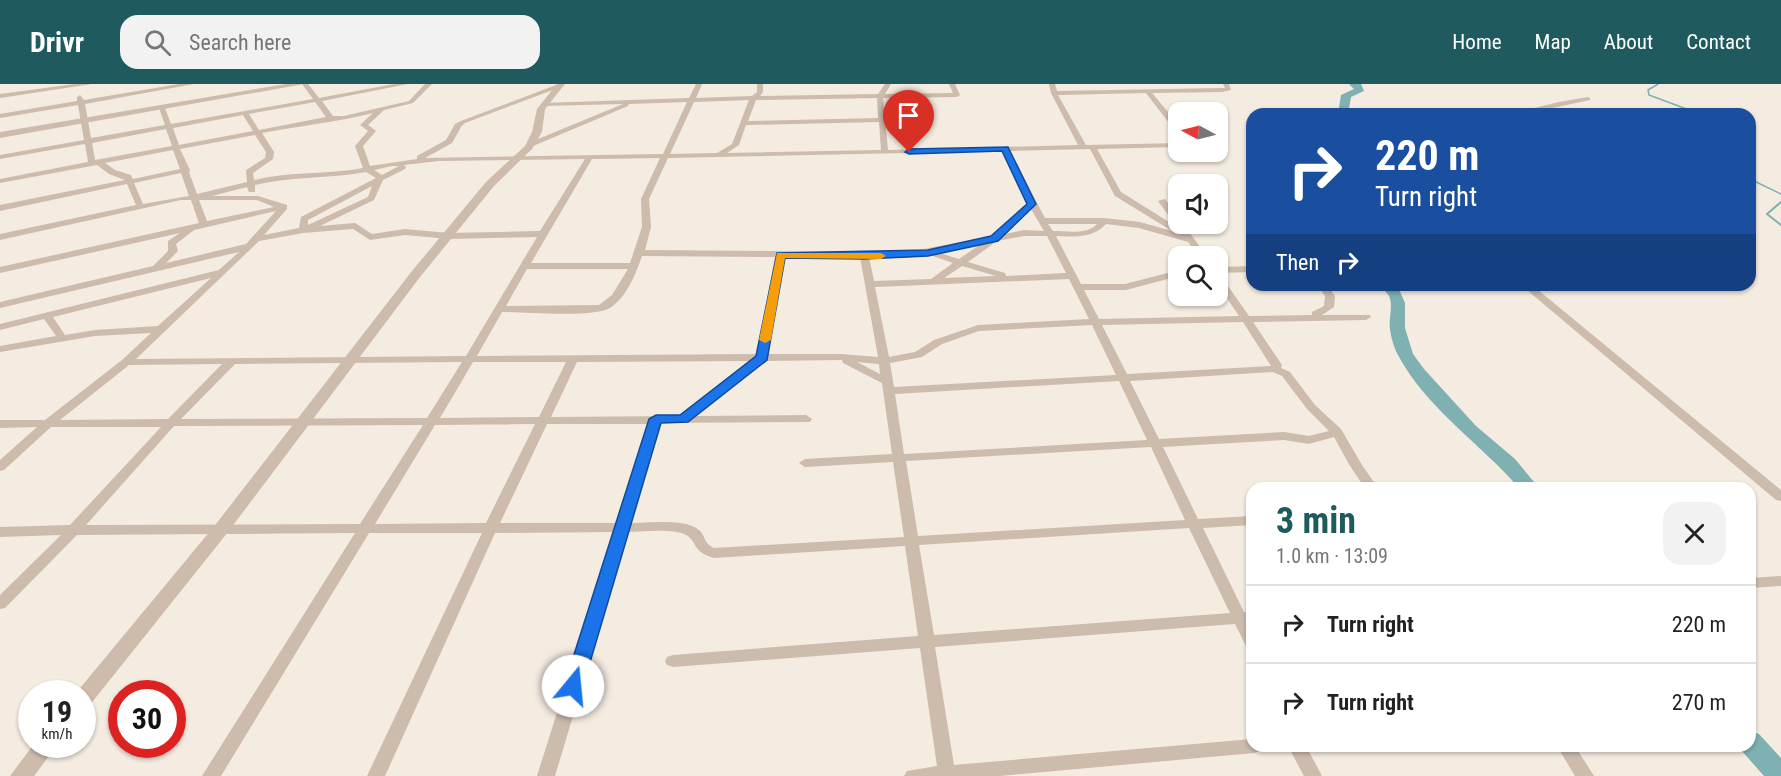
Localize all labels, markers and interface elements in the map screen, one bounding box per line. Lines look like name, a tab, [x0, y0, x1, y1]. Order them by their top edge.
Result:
search box	[120, 15, 540, 69]
text: Drivr	[30, 26, 84, 59]
icon: search	[141, 26, 174, 59]
text: Search here	[189, 30, 291, 55]
text: Home	[1452, 30, 1502, 54]
text: Map	[1535, 30, 1571, 54]
text: About	[1604, 30, 1653, 54]
text: Contact	[1686, 30, 1751, 54]
pin	[883, 90, 934, 152]
icon: arrive	[892, 99, 925, 132]
north arrow	[1168, 102, 1228, 162]
map controls	[1168, 102, 1228, 306]
text: 220 m	[1375, 131, 1480, 180]
icon: right	[1276, 132, 1354, 210]
button: sound	[1168, 174, 1228, 234]
text: Turn right	[1375, 181, 1477, 213]
button: search	[1168, 246, 1228, 306]
icon: right	[1331, 246, 1364, 279]
text: Then	[1276, 250, 1319, 275]
text: 3 min	[1276, 500, 1356, 542]
button: close	[1663, 502, 1726, 565]
text: 1.0 km · 13:09	[1276, 544, 1388, 568]
icon: right	[1276, 608, 1309, 641]
text: Turn right	[1327, 612, 1414, 637]
text: 220 m	[1672, 612, 1726, 637]
position arrow	[541, 654, 605, 718]
speed limit sign: 30	[108, 680, 186, 758]
icon: right	[1276, 686, 1309, 719]
text: Turn right	[1327, 690, 1414, 715]
text: 270 m	[1672, 690, 1726, 715]
text: 19	[42, 694, 72, 729]
text: km/h	[42, 725, 72, 743]

